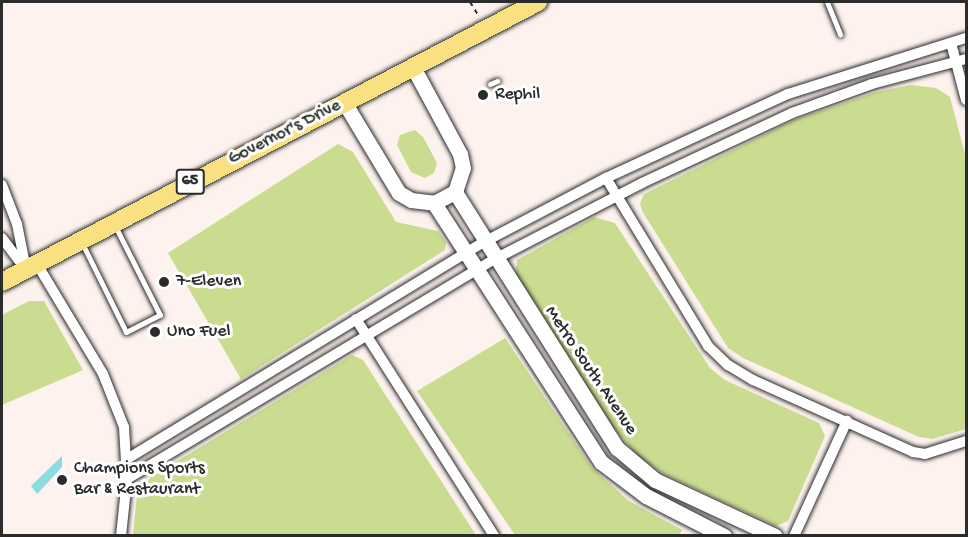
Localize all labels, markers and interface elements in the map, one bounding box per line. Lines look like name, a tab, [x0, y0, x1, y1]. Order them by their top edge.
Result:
place label: Rephil	[495, 84, 540, 106]
marker: Rephil	[476, 88, 490, 102]
street label: Governor's Drive	[225, 95, 345, 171]
road number: 65	[175, 169, 205, 195]
place label: 7-Eleven	[176, 271, 241, 293]
marker: 7-Eleven	[157, 275, 171, 289]
street label: Metro South Avenue	[539, 303, 641, 439]
place label: Uno Fuel	[167, 321, 230, 343]
marker: Uno Fuel	[148, 325, 162, 339]
place label: Champions Sports Bar & Restaurant	[74, 459, 205, 502]
marker: Champions Sports Bar & Restaurant	[55, 473, 69, 487]

